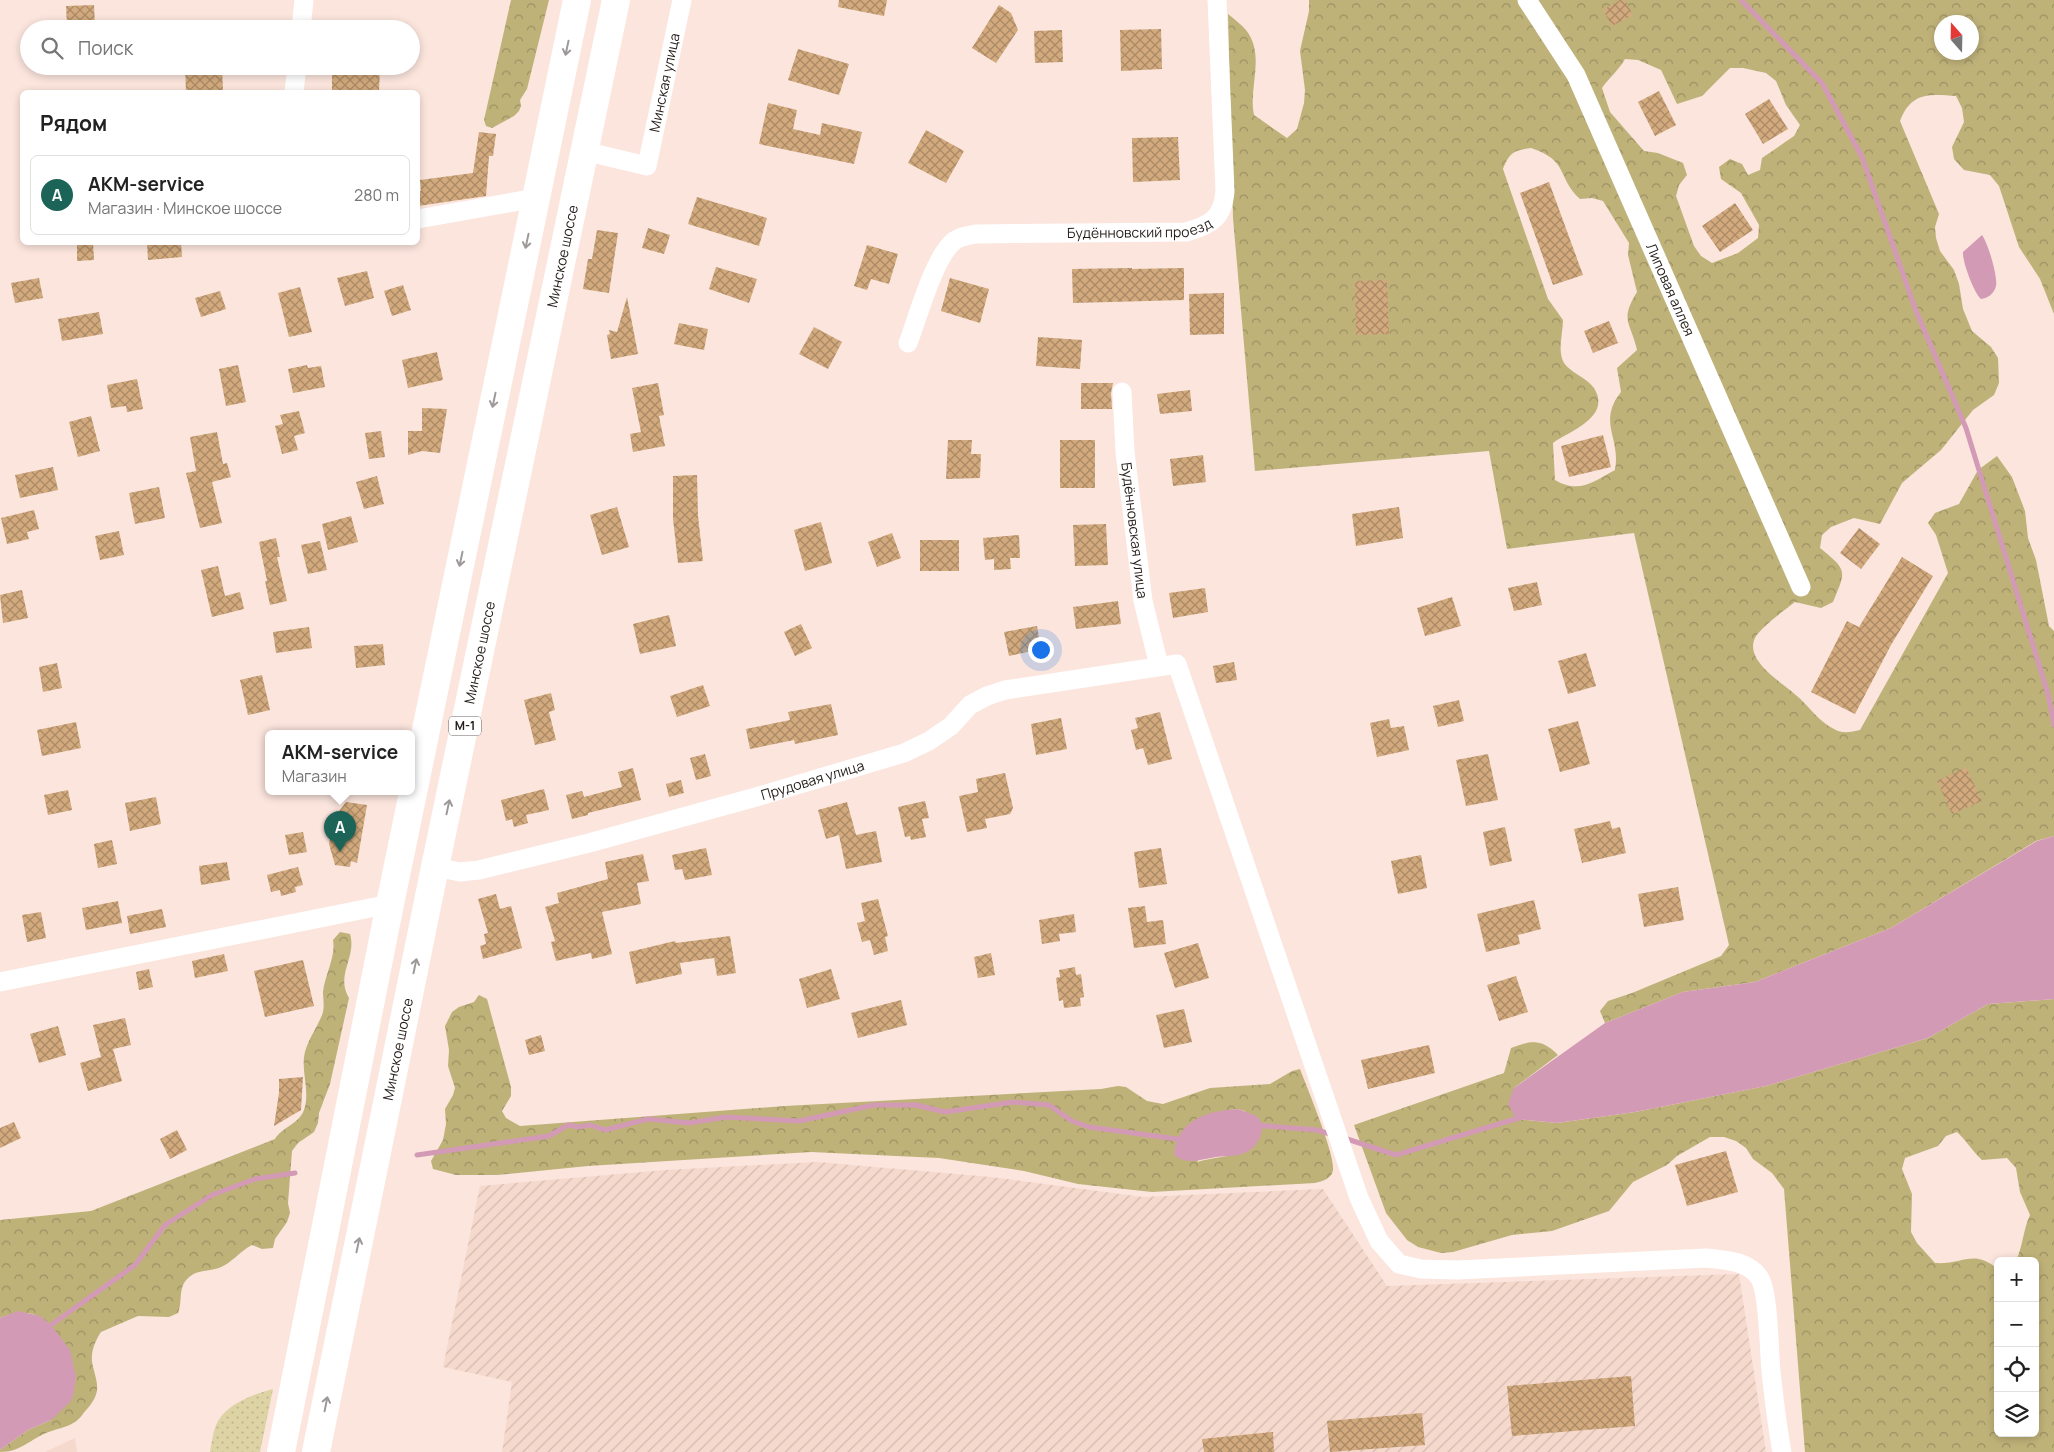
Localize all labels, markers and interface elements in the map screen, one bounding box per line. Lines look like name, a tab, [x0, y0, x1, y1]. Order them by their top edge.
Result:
north arrow	[1934, 15, 1979, 60]
search box	[20, 20, 420, 75]
street label: Минская улица	[644, 31, 684, 134]
icon: search	[38, 34, 66, 62]
text: Поиск	[78, 35, 133, 61]
one-way arrow	[562, 39, 571, 55]
text: Рядом	[40, 109, 107, 137]
text: AKM-service	[88, 171, 205, 197]
text: A	[52, 184, 62, 206]
text: 280 m	[354, 184, 399, 206]
text: Магазин · Минское шоссе	[88, 197, 282, 219]
street label: Минское шоссе	[542, 203, 582, 309]
street label: Будённовский проезд	[1067, 213, 1215, 242]
one-way arrow	[521, 233, 531, 249]
street label: Липовая аллея	[1642, 240, 1699, 339]
one-way arrow	[489, 392, 498, 408]
street label: Будённовская улица	[1117, 461, 1153, 600]
one-way arrow	[456, 551, 465, 567]
street label: Минское шоссе	[459, 600, 499, 705]
your location	[1028, 637, 1054, 663]
road number: М-1	[449, 716, 481, 736]
popup	[265, 730, 415, 795]
text: AKM-service	[282, 739, 398, 765]
street label: Прудовая улица	[758, 755, 866, 804]
text: Магазин	[282, 765, 347, 787]
one-way arrow	[444, 799, 453, 815]
pin: A	[324, 811, 356, 852]
one-way arrow	[411, 958, 420, 974]
street label: Минское шоссе	[378, 996, 417, 1102]
one-way arrow	[354, 1237, 363, 1253]
map controls	[1994, 1257, 2039, 1437]
button: +	[1994, 1257, 2039, 1302]
button: −	[1994, 1302, 2039, 1347]
button: locate	[1994, 1347, 2039, 1392]
button: layers	[1994, 1392, 2039, 1437]
one-way arrow	[321, 1397, 331, 1413]

